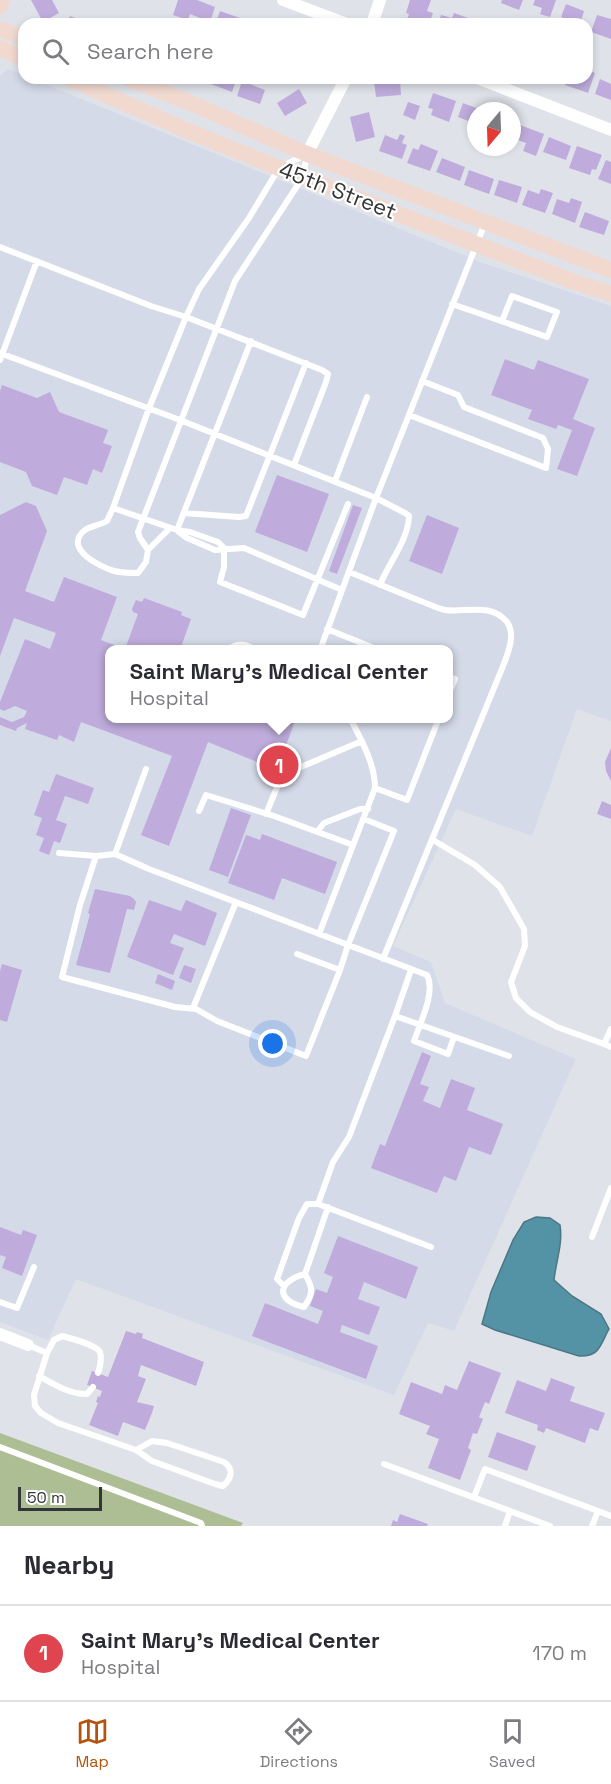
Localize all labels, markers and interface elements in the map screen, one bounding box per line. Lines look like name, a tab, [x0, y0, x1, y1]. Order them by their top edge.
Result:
search box	[18, 18, 593, 84]
icon: search	[39, 35, 72, 68]
text: Search here	[87, 37, 214, 65]
north arrow	[467, 102, 521, 156]
street label: 45th Street	[275, 155, 401, 225]
popup	[105, 645, 453, 723]
text: Saint Mary's Medical Center	[130, 657, 428, 685]
text: Hospital	[130, 685, 209, 711]
pin: 1	[260, 742, 298, 788]
your location	[258, 1029, 287, 1058]
scale bar	[18, 1484, 102, 1512]
text: 50 m	[27, 1487, 65, 1508]
text: Nearby	[24, 1548, 114, 1582]
text: Saint Mary's Medical Center	[81, 1626, 380, 1654]
text: 1	[39, 1640, 48, 1666]
text: 170 m	[532, 1640, 587, 1666]
text: Hospital	[81, 1654, 160, 1680]
tab: Map	[75, 1715, 109, 1772]
tab: Directions	[260, 1715, 338, 1772]
tab: Saved	[489, 1715, 536, 1772]

